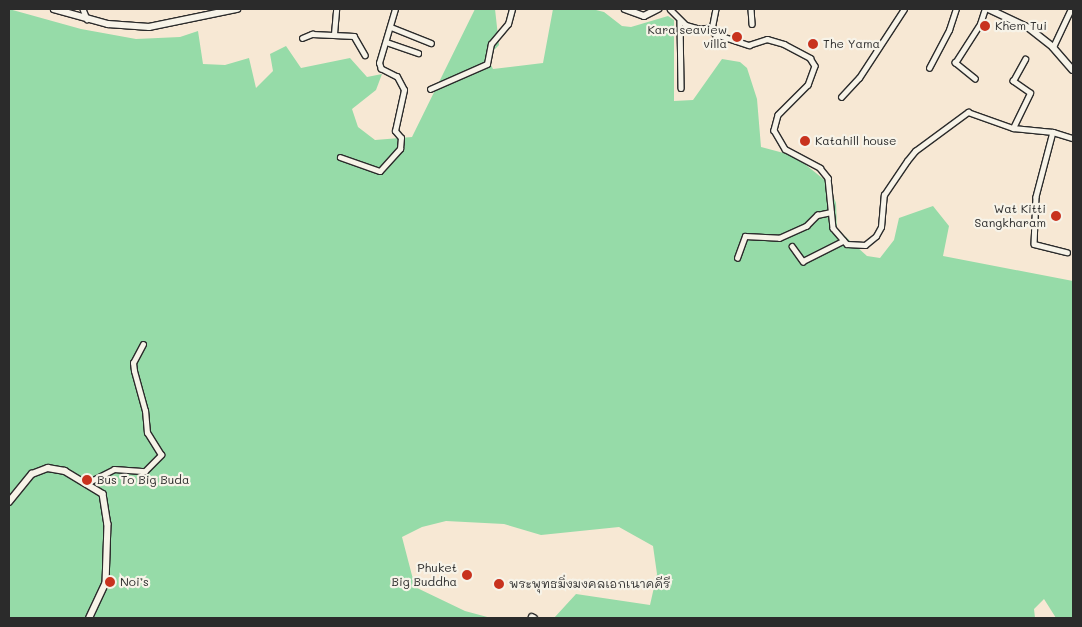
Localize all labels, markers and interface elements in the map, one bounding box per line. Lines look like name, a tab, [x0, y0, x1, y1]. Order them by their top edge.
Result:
place label: Khem Tui	[995, 19, 1047, 33]
marker: Khem Tui	[979, 20, 991, 32]
place label: Kara seaview villa	[647, 23, 727, 51]
marker: Kara seaview villa	[731, 31, 743, 43]
place label: The Yama	[823, 37, 880, 51]
marker: The Yama	[807, 38, 819, 50]
place label: Katahill house	[815, 134, 897, 148]
marker: Katahill house	[799, 135, 811, 147]
place label: Wat Kitti Sangkharam	[974, 202, 1046, 230]
marker: Wat Kitti Sangkharam	[1050, 210, 1062, 222]
place label: Bus To Big Buda	[97, 473, 189, 487]
marker: Bus To Big Buda	[81, 474, 93, 486]
place label: Phuket Big Buddha	[392, 561, 457, 589]
marker: Phuket Big Buddha	[461, 569, 473, 581]
place label: Noi’s	[120, 575, 149, 589]
marker: Noi’s	[104, 576, 116, 588]
place label: พระพุทธมิ่งมงคลเอกเนาคคีรี	[509, 577, 670, 591]
marker: พระพุทธมิ่งมงคลเอกเนาคคีรี	[493, 578, 505, 590]

